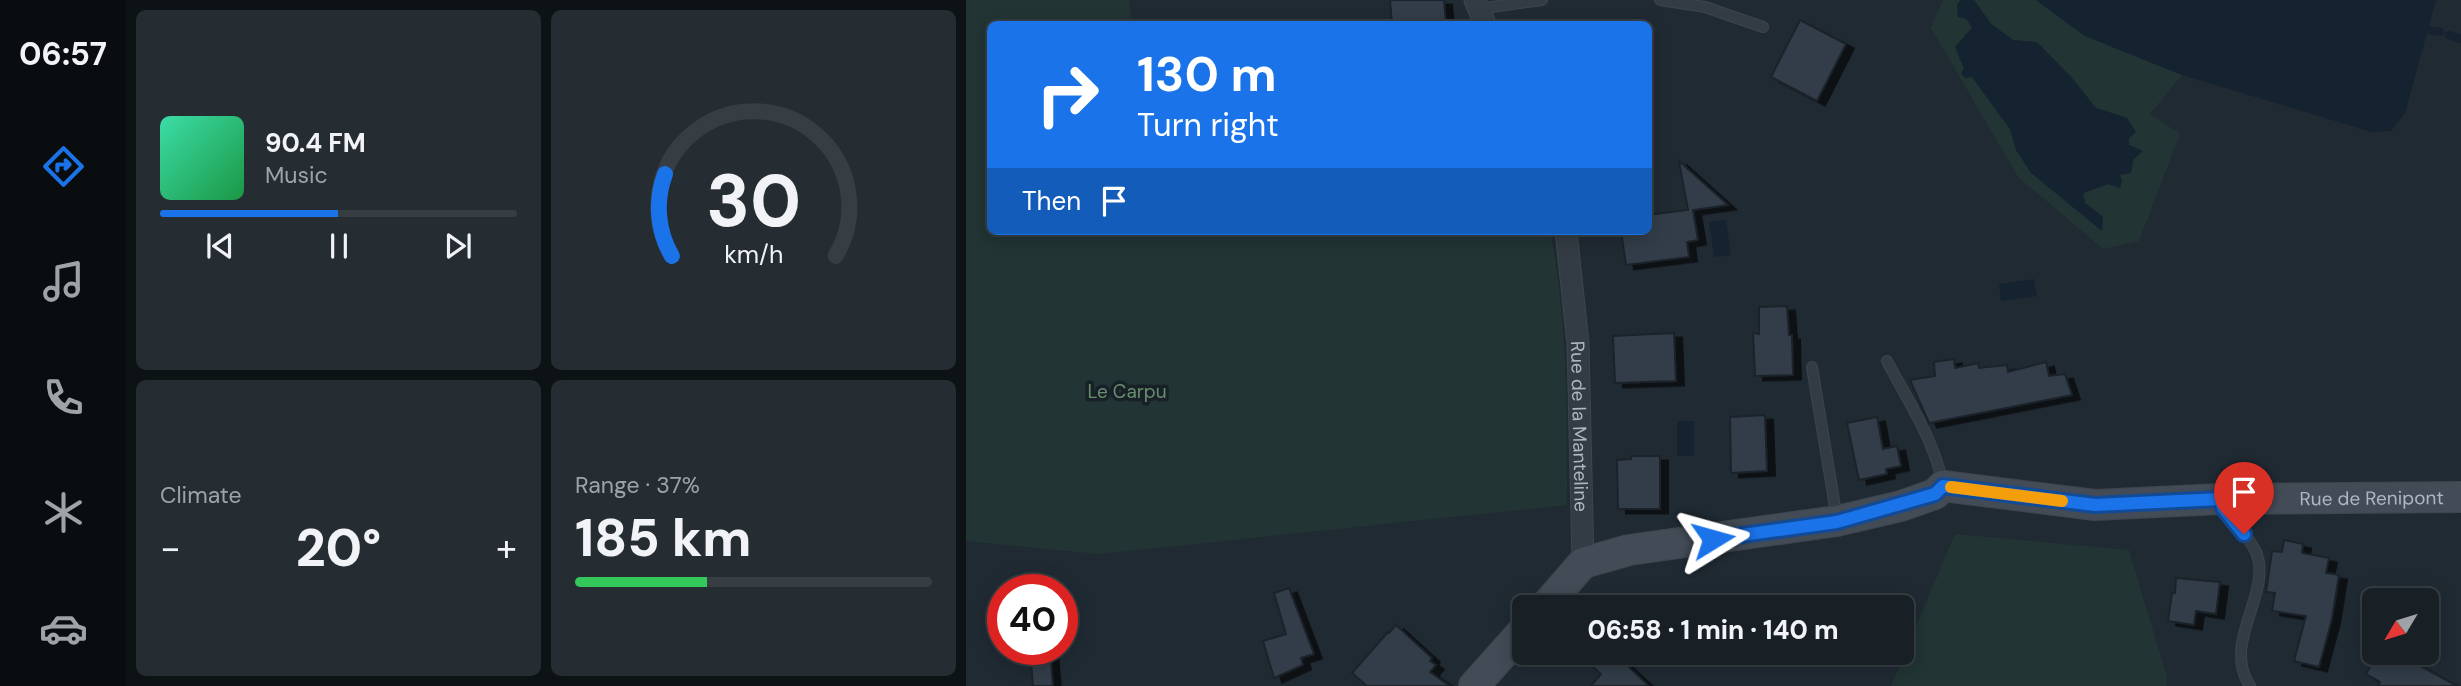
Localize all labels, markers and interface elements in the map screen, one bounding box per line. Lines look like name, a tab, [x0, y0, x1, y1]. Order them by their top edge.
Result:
text: 06:57	[19, 33, 107, 75]
text: 130 m	[1137, 42, 1277, 106]
icon: right	[1022, 49, 1113, 140]
text: Turn right	[1137, 104, 1279, 146]
text: 90.4 FM	[265, 126, 366, 160]
icon: directions	[39, 142, 88, 191]
text: 30	[706, 155, 801, 250]
text: Music	[265, 160, 328, 190]
icon: arrive	[1095, 182, 1133, 220]
text: Then	[1022, 184, 1081, 218]
icon: previous	[201, 227, 239, 265]
icon: pause	[320, 227, 358, 265]
icon: next	[439, 227, 477, 265]
text: km/h	[724, 238, 783, 271]
icon: music	[39, 257, 88, 306]
street label: Rue de la Manteline	[1565, 340, 1594, 512]
icon: phone	[39, 373, 88, 422]
park label: Le Carpu	[1087, 379, 1167, 404]
pin	[2214, 462, 2274, 534]
text: Range · 37%	[575, 470, 700, 500]
icon: arrive	[2225, 473, 2263, 511]
text: Climate	[160, 480, 242, 510]
street label: Rue de Renipont	[2299, 485, 2444, 511]
icon: climate	[39, 488, 88, 537]
position arrow	[1676, 502, 1750, 576]
text: 185 km	[575, 504, 751, 572]
text: 20°	[296, 514, 381, 582]
text: −	[160, 523, 181, 573]
text: +	[496, 523, 517, 573]
speed limit sign: 40	[987, 574, 1078, 665]
north arrow	[2362, 588, 2440, 665]
map controls	[2362, 588, 2439, 665]
icon: car	[39, 604, 88, 653]
text: 06:58 · 1 min · 140 m	[1587, 613, 1839, 647]

